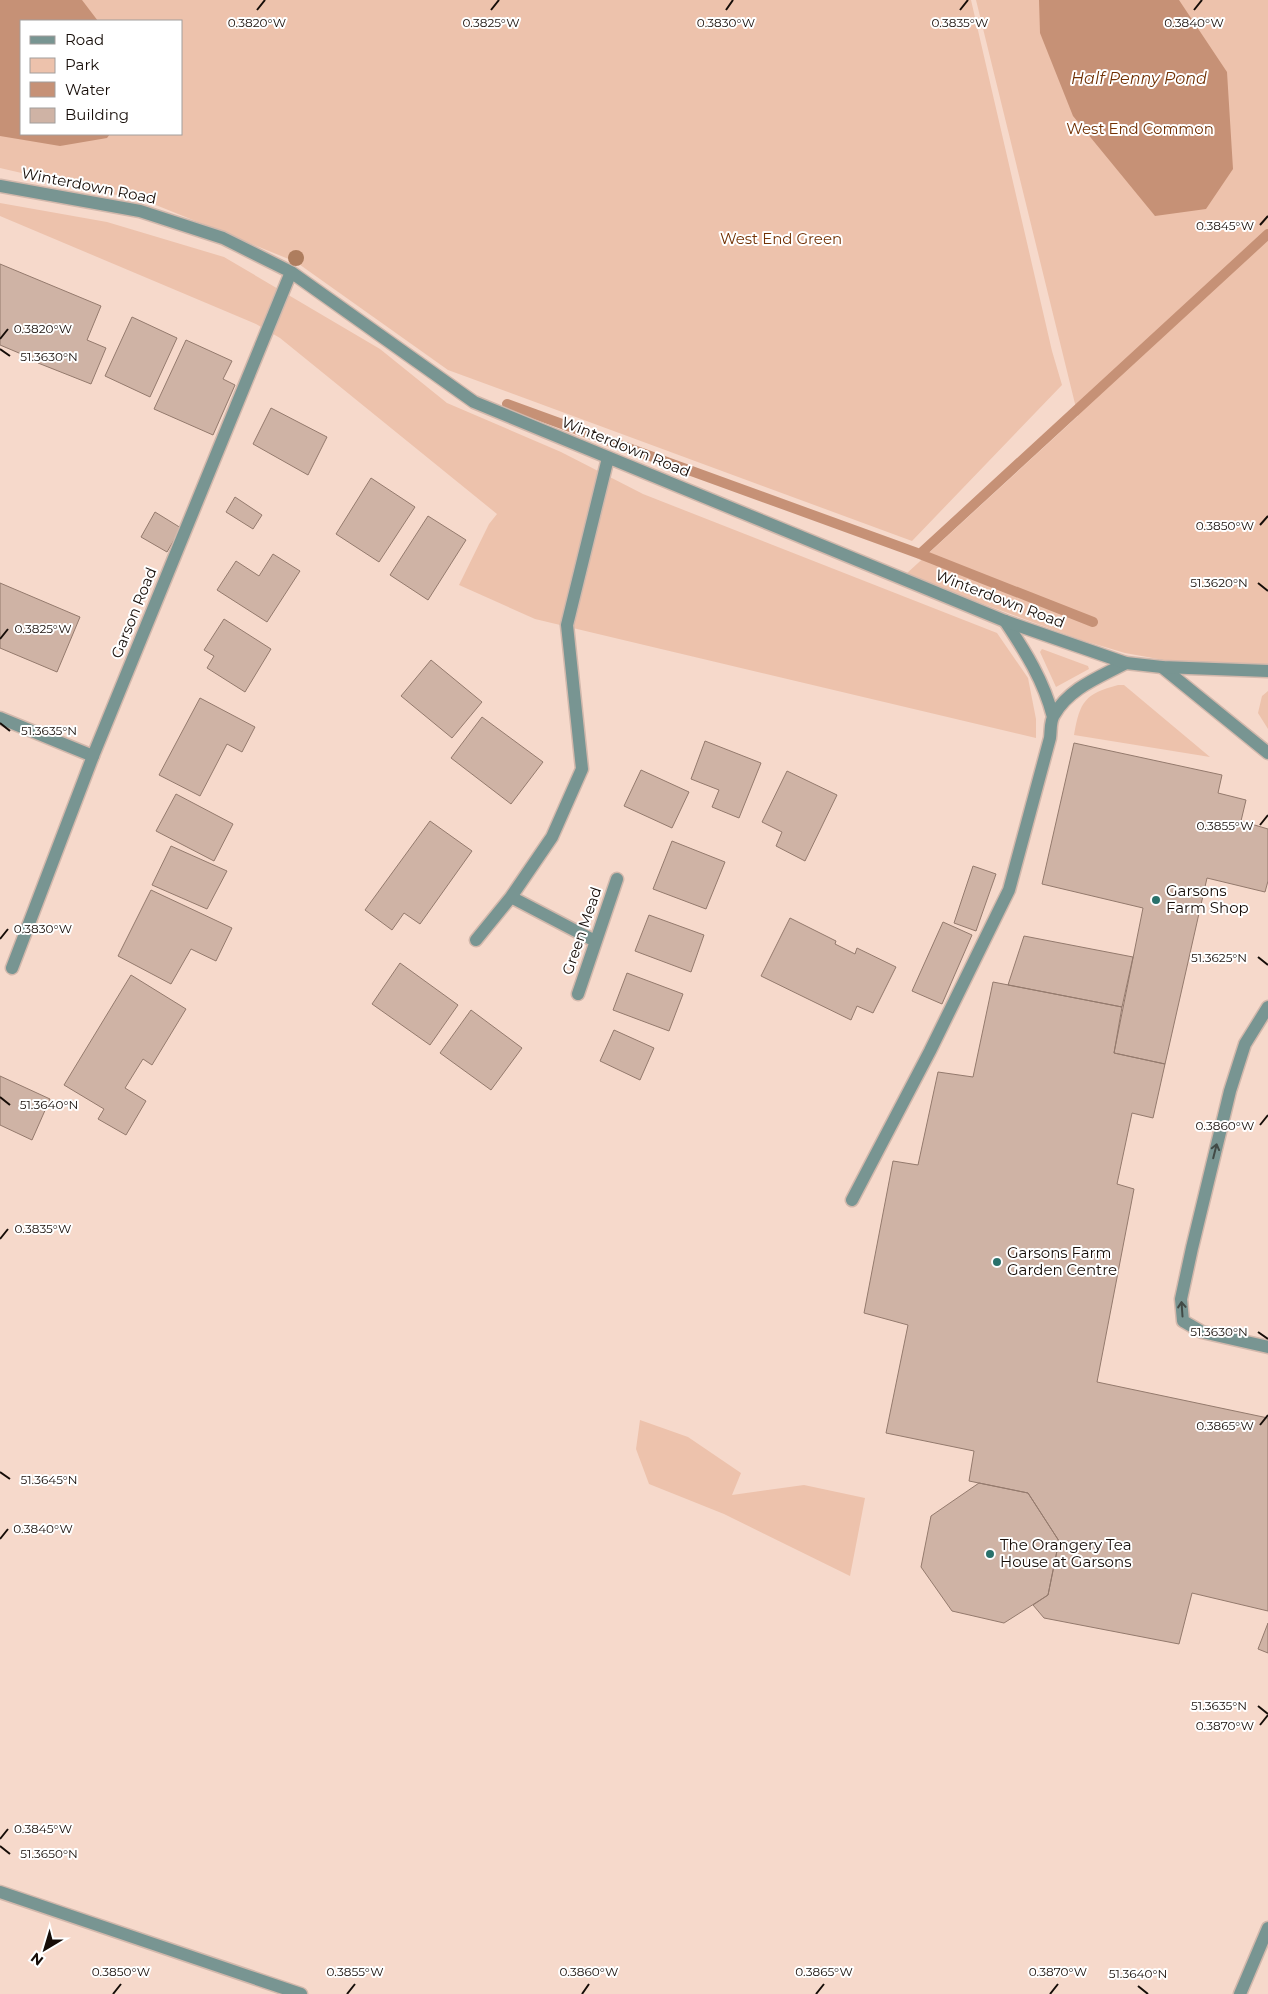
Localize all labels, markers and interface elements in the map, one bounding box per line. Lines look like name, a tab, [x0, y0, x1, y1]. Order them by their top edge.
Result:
text: 0.3820°W	[228, 15, 286, 30]
text: 0.3825°W	[462, 15, 520, 30]
text: 0.3830°W	[697, 15, 755, 30]
text: 0.3835°W	[932, 15, 988, 30]
text: 0.3840°W	[1164, 15, 1224, 30]
legend	[20, 20, 182, 135]
text: Road	[65, 30, 104, 49]
text: Park	[65, 55, 99, 74]
water label: Half Penny Pond	[1071, 69, 1207, 88]
text: Water	[65, 80, 111, 99]
text: Building	[65, 105, 129, 124]
park label: West End Common	[1066, 119, 1214, 138]
street label: Winterdown Road	[20, 163, 158, 208]
text: 0.3845°W	[1196, 218, 1254, 233]
park label: West End Green	[720, 229, 842, 248]
text: 0.3820°W	[14, 321, 72, 336]
text: 51.3630°N	[20, 349, 78, 364]
street label: Winterdown Road	[559, 412, 693, 481]
text: 0.3850°W	[1196, 518, 1254, 533]
street label: Garson Road	[107, 565, 160, 661]
street label: Winterdown Road	[933, 565, 1068, 632]
text: 51.3620°N	[1190, 575, 1248, 590]
text: 0.3825°W	[14, 621, 72, 636]
text: 51.3635°N	[21, 723, 77, 738]
text: 0.3855°W	[1197, 818, 1253, 833]
place label: Garsons Farm Shop	[1166, 881, 1249, 917]
street label: Green Mead	[558, 884, 605, 977]
marker: Garsons Farm Shop	[1150, 894, 1162, 906]
text: 0.3830°W	[14, 921, 72, 936]
text: 51.3625°N	[1191, 950, 1247, 965]
text: 51.3640°N	[20, 1097, 78, 1112]
text: 0.3860°W	[1196, 1118, 1254, 1133]
one-way arrow	[1211, 1143, 1220, 1159]
text: 0.3835°W	[15, 1221, 71, 1236]
place label: Garsons Farm Garden Centre	[1007, 1243, 1117, 1279]
marker: Garsons Farm Garden Centre	[991, 1256, 1003, 1268]
one-way arrow	[1178, 1302, 1187, 1318]
text: 51.3630°N	[1190, 1324, 1248, 1339]
text: 0.3865°W	[1196, 1418, 1254, 1433]
text: 51.3645°N	[20, 1472, 78, 1487]
text: 0.3840°W	[13, 1521, 73, 1536]
place label: The Orangery Tea House at Garsons	[1000, 1535, 1132, 1571]
marker: The Orangery Tea House at Garsons	[984, 1548, 996, 1560]
text: 51.3635°N	[1191, 1698, 1247, 1713]
text: 0.3870°W	[1196, 1718, 1254, 1733]
text: 0.3845°W	[14, 1821, 72, 1836]
text: 51.3650°N	[20, 1846, 78, 1861]
north arrow	[20, 1924, 70, 1974]
text: N	[27, 1949, 47, 1970]
text: 0.3850°W	[92, 1964, 150, 1979]
text: 0.3855°W	[327, 1964, 383, 1979]
text: 0.3860°W	[560, 1964, 618, 1979]
text: 0.3865°W	[795, 1964, 853, 1979]
text: 0.3870°W	[1029, 1964, 1087, 1979]
text: 51.3640°N	[1109, 1966, 1167, 1981]

